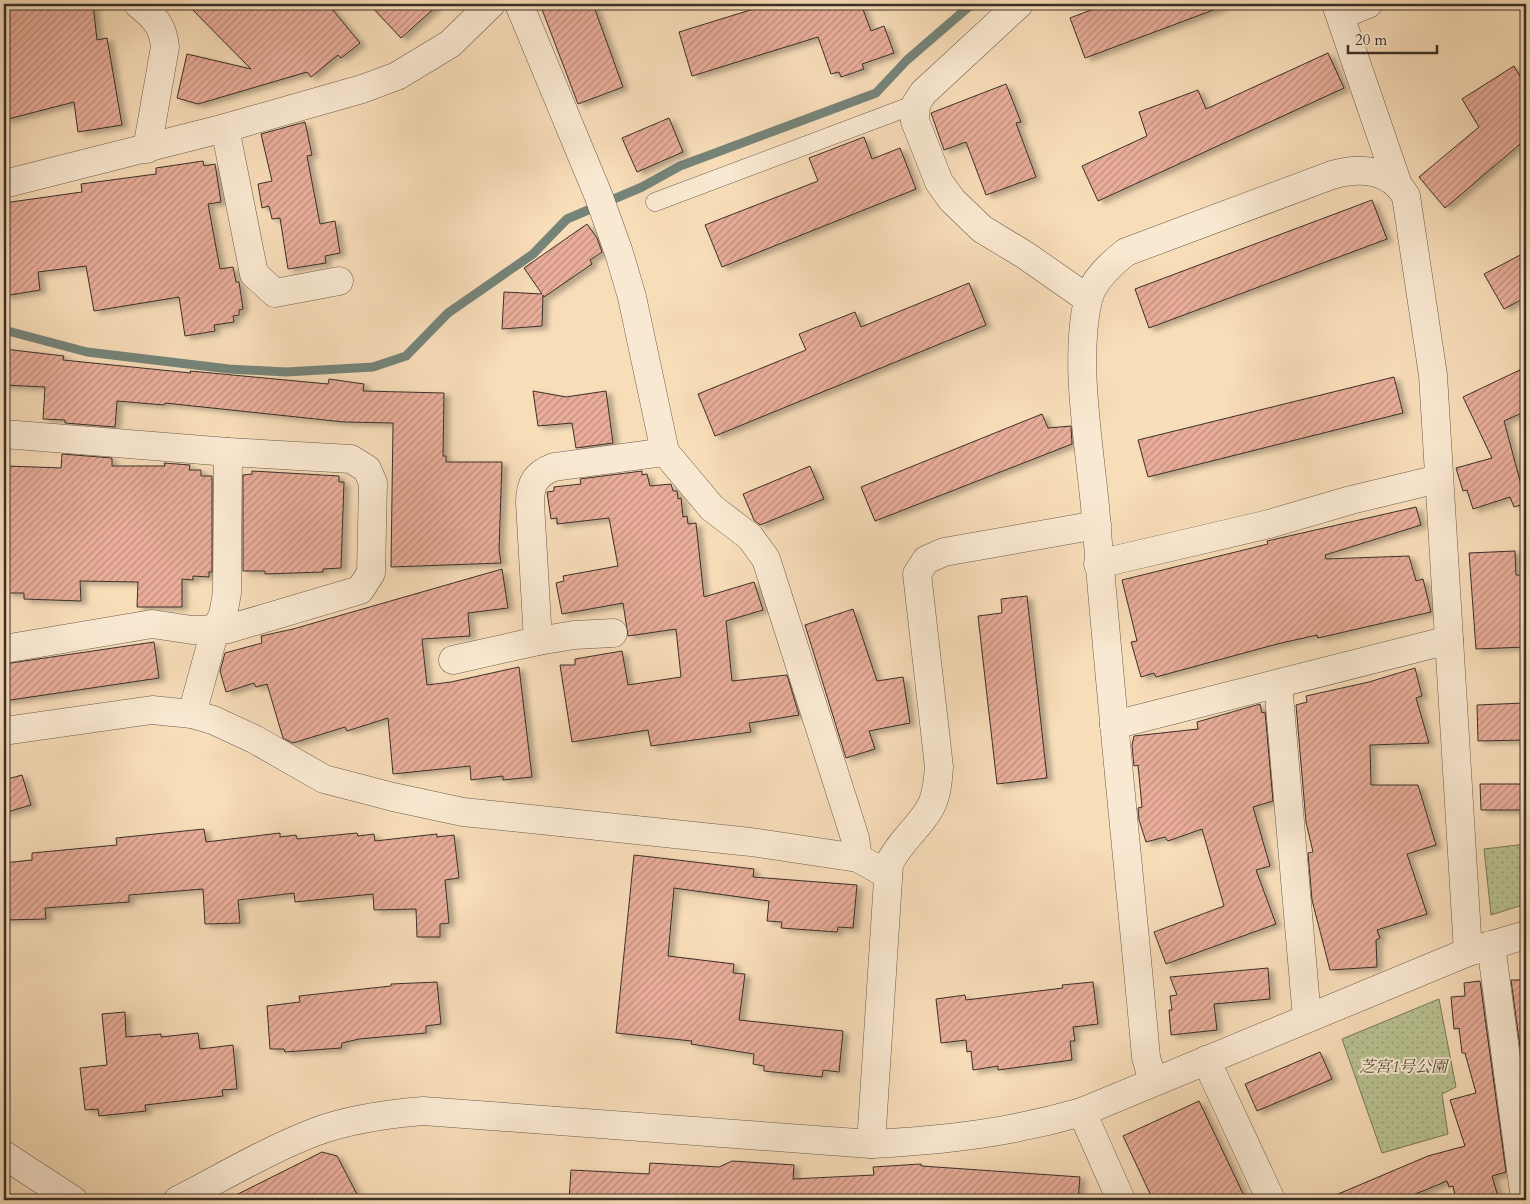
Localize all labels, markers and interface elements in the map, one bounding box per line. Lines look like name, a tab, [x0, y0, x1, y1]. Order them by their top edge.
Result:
scale bar	[1348, 22, 1436, 54]
text: 20 m	[1355, 30, 1387, 50]
park label: 芝宮1号公園	[1359, 1056, 1450, 1078]

